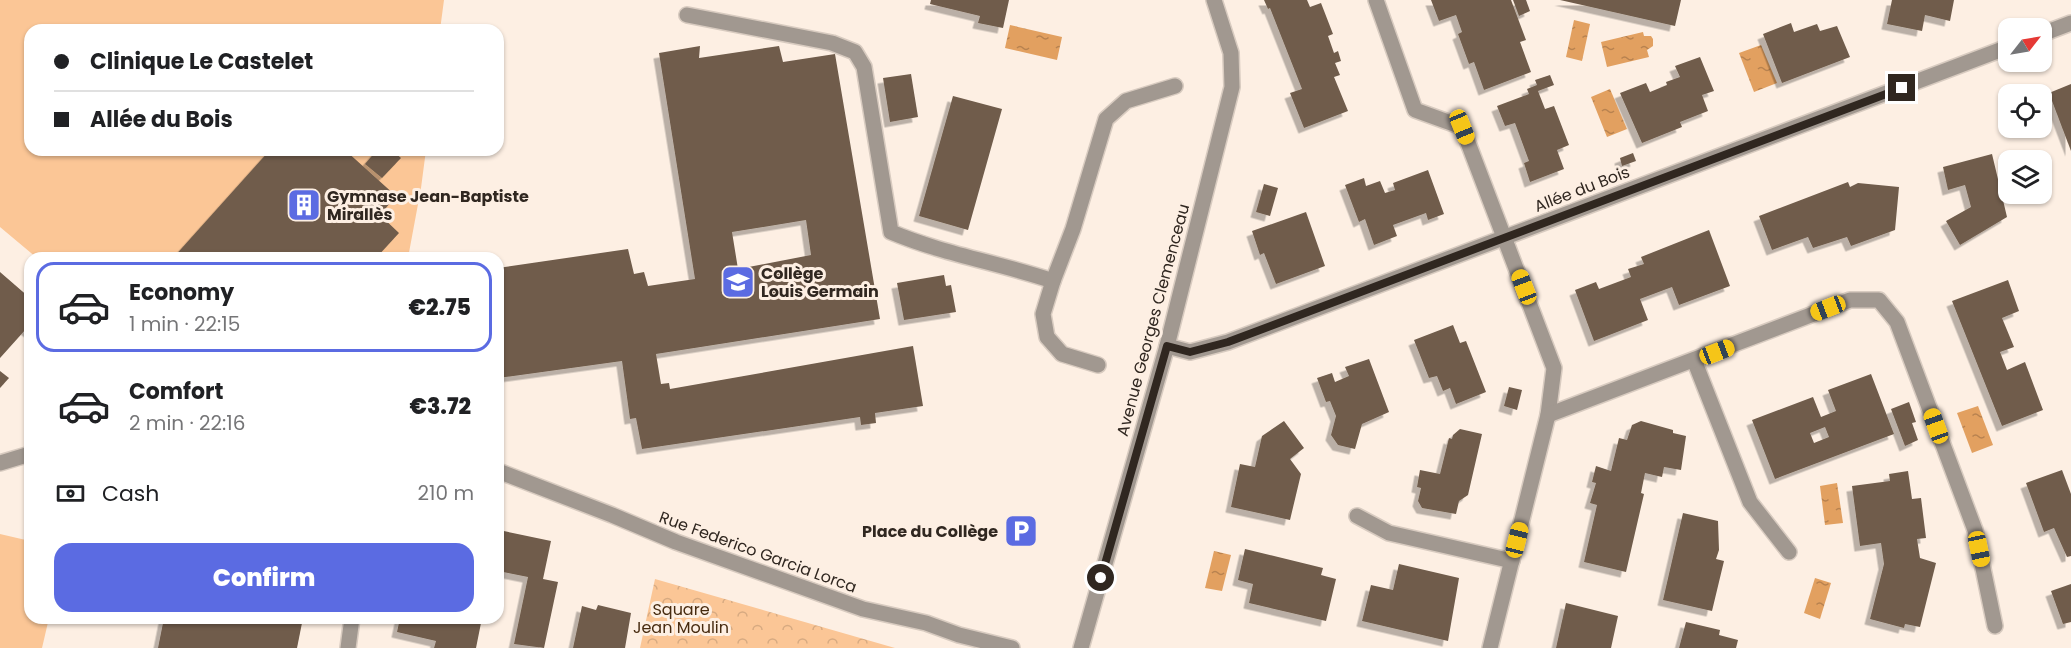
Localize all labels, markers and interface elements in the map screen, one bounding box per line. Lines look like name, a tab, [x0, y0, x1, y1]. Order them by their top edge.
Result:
north arrow	[1998, 18, 2052, 72]
map controls	[1998, 18, 2052, 204]
text: Clinique Le Castelet	[90, 46, 313, 77]
route end	[1888, 74, 1915, 101]
button: locate	[1998, 84, 2052, 138]
text: Allée du Bois	[90, 104, 233, 135]
car	[1447, 107, 1477, 147]
button: layers	[1998, 150, 2052, 204]
street label: Allée du Bois	[1531, 160, 1633, 218]
place label: Gymnase Jean-Baptiste Mirallès	[327, 185, 529, 226]
building icon: Gymnase Jean-Baptiste Mirallès	[286, 187, 322, 223]
street label: Avenue Georges Clemenceau	[1111, 201, 1195, 439]
place label: Collège Louis Germain	[761, 262, 879, 303]
school or university icon: Collège Louis Germain	[720, 264, 756, 300]
car	[1509, 267, 1539, 307]
text: Economy	[129, 277, 234, 308]
icon: car	[57, 280, 111, 334]
text: €2.75	[408, 292, 471, 323]
car	[1808, 293, 1848, 323]
text: 1 min · 22:15	[129, 310, 240, 338]
car	[1697, 337, 1737, 367]
text: Comfort	[129, 376, 223, 407]
icon: car	[57, 379, 111, 433]
text: €3.72	[409, 391, 471, 422]
car	[1921, 406, 1951, 446]
text: 2 min · 22:16	[129, 409, 245, 437]
icon: cash	[54, 477, 87, 510]
text: Cash	[102, 478, 159, 509]
text: 210 m	[418, 479, 474, 507]
street label: Rue Federico Garcia Lorca	[656, 506, 860, 598]
parking icon: Place du Collège	[1003, 513, 1039, 549]
place label: Place du Collège	[862, 520, 998, 543]
car	[1504, 520, 1530, 560]
car	[1966, 530, 1992, 568]
button: Confirm	[54, 543, 474, 612]
route start	[1087, 564, 1114, 591]
park label: Square Jean Moulin	[633, 598, 729, 639]

